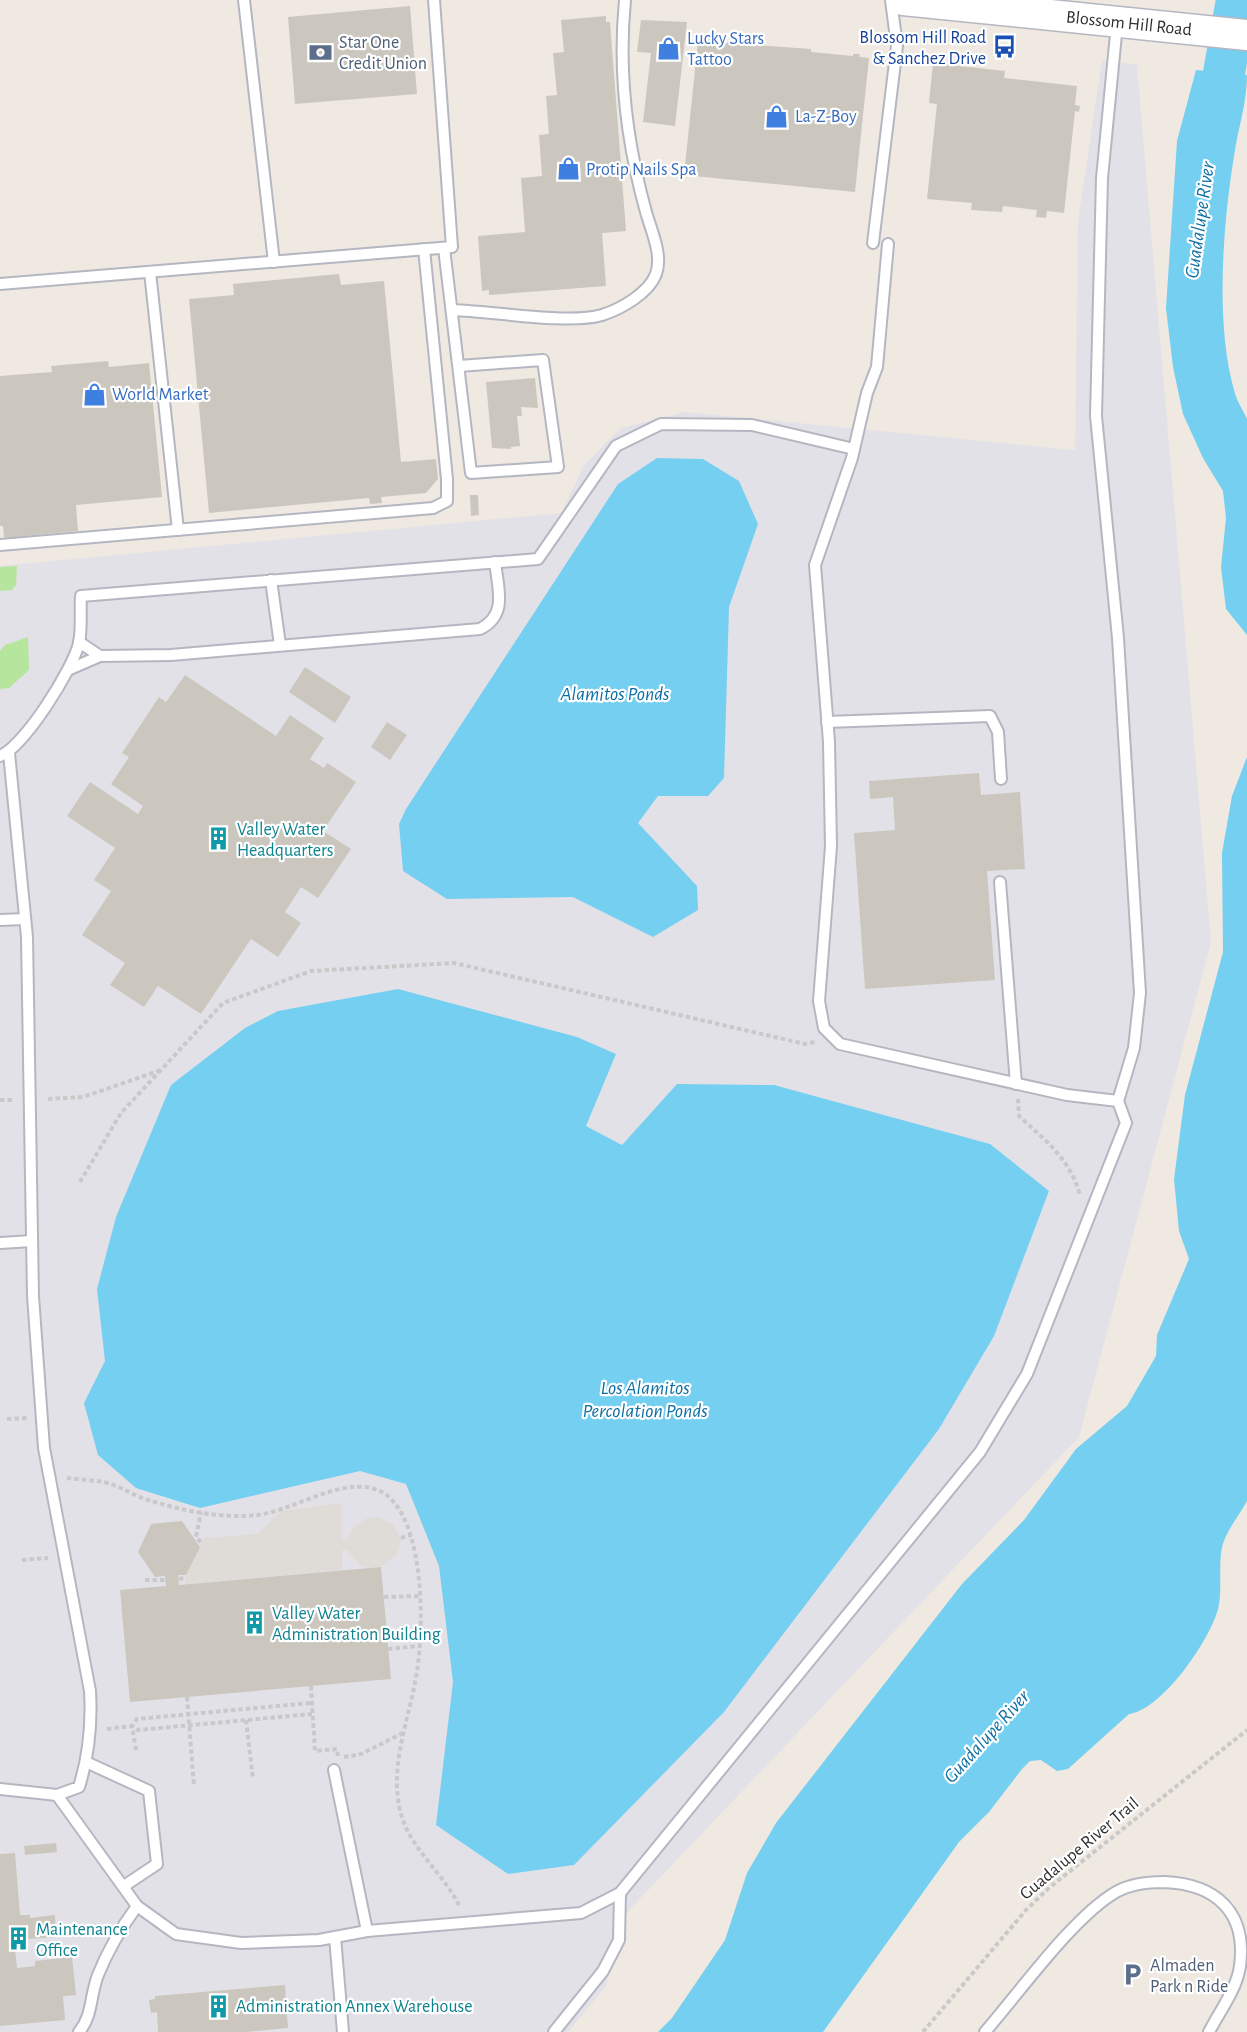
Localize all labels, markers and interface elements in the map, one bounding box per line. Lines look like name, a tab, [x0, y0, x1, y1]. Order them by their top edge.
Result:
street label: Blossom Hill Road	[1065, 8, 1193, 40]
place label: Blossom Hill Road & Sanchez Drive	[859, 29, 986, 68]
place label: Lucky Stars Tattoo	[687, 30, 764, 69]
place label: Star One Credit Union	[339, 34, 427, 73]
bus stop icon: Blossom Hill Road & Sanchez Drive	[991, 34, 1017, 60]
shop icon: Lucky Stars Tattoo	[656, 35, 682, 61]
bank icon: Star One Credit Union	[308, 39, 334, 65]
shop icon: La-Z-Boy	[764, 103, 790, 129]
place label: La-Z-Boy	[795, 108, 857, 126]
shop icon: Protip Nails Spa	[555, 156, 581, 182]
water label: Guadalupe River	[1182, 160, 1218, 280]
place label: Protip Nails Spa	[586, 161, 697, 179]
shop icon: World Market	[81, 381, 107, 407]
place label: World Market	[112, 386, 209, 404]
water label: Alamitos Ponds	[560, 684, 670, 704]
place label: Valley Water Headquarters	[237, 821, 333, 860]
building icon: Valley Water Headquarters	[206, 826, 232, 852]
water label: Los Alamitos Percolation Ponds	[582, 1378, 708, 1421]
place label: Valley Water Administration Building	[272, 1605, 441, 1644]
building icon: Valley Water Administration Building	[241, 1610, 267, 1636]
water label: Guadalupe River	[940, 1686, 1034, 1787]
street label: Guadalupe River Trail	[1017, 1794, 1142, 1903]
place label: Maintenance Office	[36, 1921, 128, 1960]
building icon: Maintenance Office	[5, 1926, 31, 1952]
place label: Almaden Park n Ride	[1150, 1957, 1228, 1996]
parking icon: Almaden Park n Ride	[1119, 1962, 1145, 1988]
building icon: Administration Annex Warehouse	[205, 1993, 231, 2019]
place label: Administration Annex Warehouse	[236, 1998, 473, 2016]

